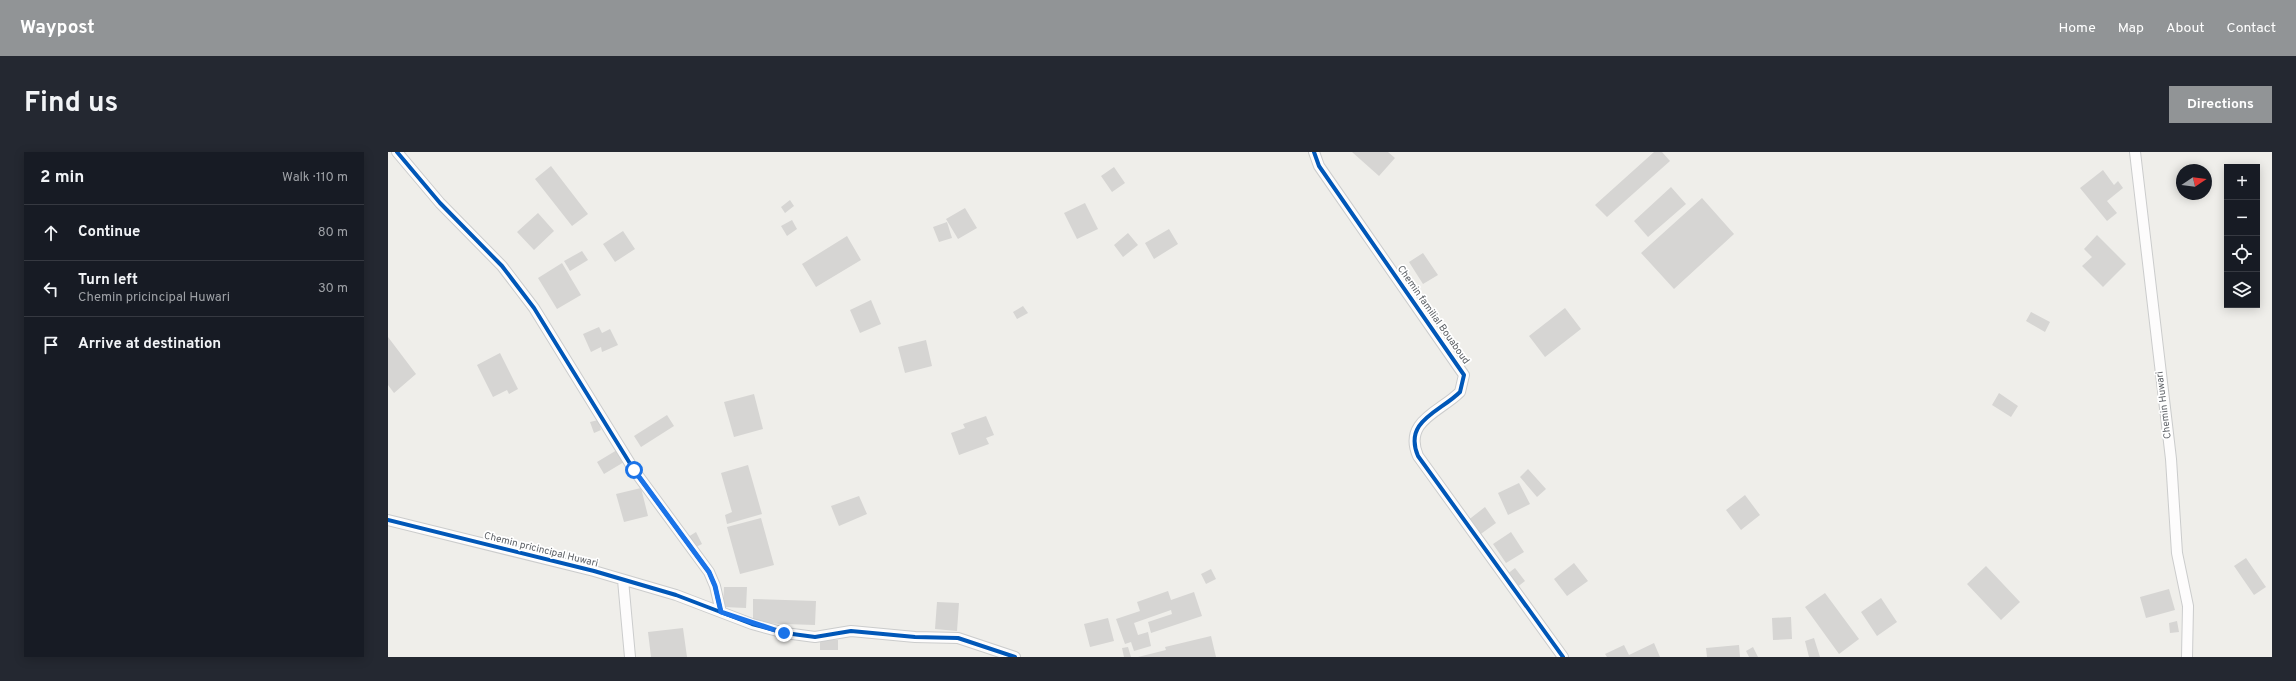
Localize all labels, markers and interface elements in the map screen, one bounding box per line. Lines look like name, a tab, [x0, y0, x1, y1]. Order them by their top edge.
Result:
text: Waypost	[20, 16, 95, 40]
text: Home	[2059, 20, 2096, 37]
text: Map	[2118, 20, 2144, 37]
text: About	[2166, 20, 2205, 37]
text: Contact	[2227, 20, 2276, 37]
text: Find us	[24, 86, 118, 122]
button: Directions	[2169, 86, 2272, 123]
north arrow	[2176, 164, 2212, 200]
map controls	[2224, 164, 2260, 308]
button: +	[2224, 164, 2260, 200]
text: 2 min	[40, 167, 84, 189]
text: Walk · 110 m	[282, 170, 348, 186]
button: −	[2224, 200, 2260, 236]
icon: ahead	[40, 222, 62, 244]
text: Continue	[78, 223, 140, 242]
text: 80 m	[318, 225, 348, 241]
button: locate	[2224, 236, 2260, 272]
street label: Chemin familial Bouaboud	[1394, 263, 1472, 367]
text: Turn left	[78, 271, 138, 290]
button: layers	[2224, 272, 2260, 308]
icon: left	[40, 278, 62, 300]
text: 30 m	[318, 281, 348, 297]
text: Chemin pricincipal Huwari	[78, 290, 230, 306]
icon: arrive	[40, 334, 62, 356]
text: Arrive at destination	[78, 335, 221, 354]
street label: Chemin Huwari	[2153, 370, 2175, 440]
route start	[625, 461, 643, 479]
street label: Chemin pricincipal Huwari	[483, 530, 599, 570]
route end	[775, 624, 793, 642]

